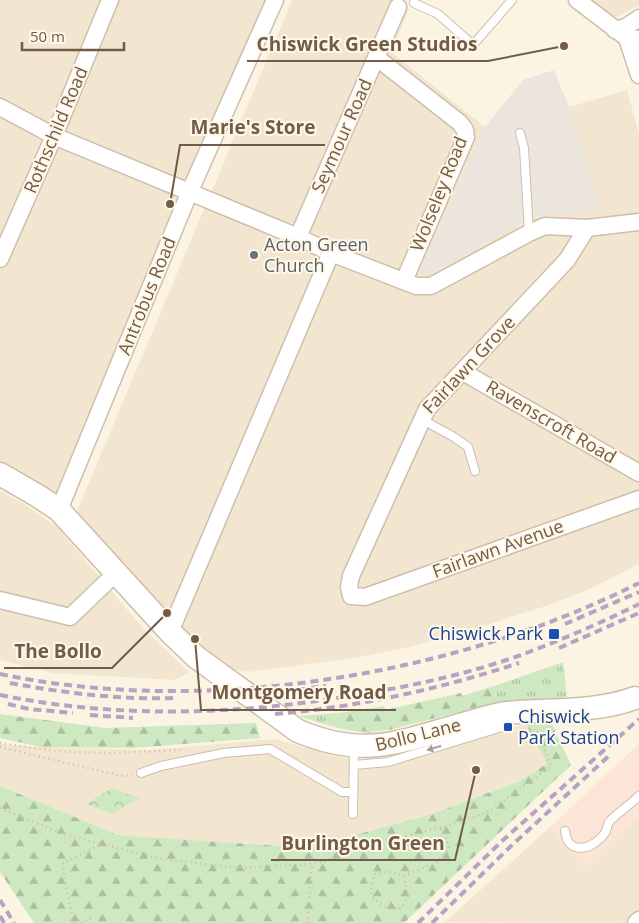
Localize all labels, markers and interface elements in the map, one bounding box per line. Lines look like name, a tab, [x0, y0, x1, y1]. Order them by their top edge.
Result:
scale bar	[22, 20, 125, 52]
text: 50 m	[30, 26, 65, 46]
callout: Chiswick Green Studios	[247, 27, 488, 61]
text: Chiswick Green Studios	[257, 31, 477, 57]
street label: Rothschild Road	[18, 63, 93, 197]
street label: Seymour Road	[305, 75, 377, 196]
callout: Marie's Store	[180, 111, 325, 145]
text: Marie's Store	[191, 114, 315, 140]
street label: Wolseley Road	[404, 133, 472, 255]
place label: Acton Green Church	[264, 232, 369, 277]
street label: Antrobus Road	[111, 233, 181, 358]
marker: Acton Green Church	[248, 249, 260, 261]
street label: Fairlawn Grove	[417, 310, 520, 418]
street label: Ravenscroft Road	[482, 374, 621, 468]
street label: Fairlawn Avenue	[429, 513, 567, 583]
place label: Chiswick Park	[429, 621, 544, 645]
marker: Chiswick Park	[547, 627, 561, 641]
callout: The Bollo	[4, 634, 112, 668]
text: The Bollo	[14, 638, 102, 664]
callout: Montgomery Road	[201, 676, 396, 710]
text: Montgomery Road	[212, 679, 386, 705]
place label: Chiswick Park Station	[518, 704, 619, 749]
street label: Bollo Lane	[372, 712, 463, 756]
marker: Chiswick Park Station	[502, 721, 514, 733]
one-way arrow	[427, 745, 442, 753]
callout: Burlington Green	[271, 826, 455, 860]
text: Burlington Green	[281, 830, 445, 856]

